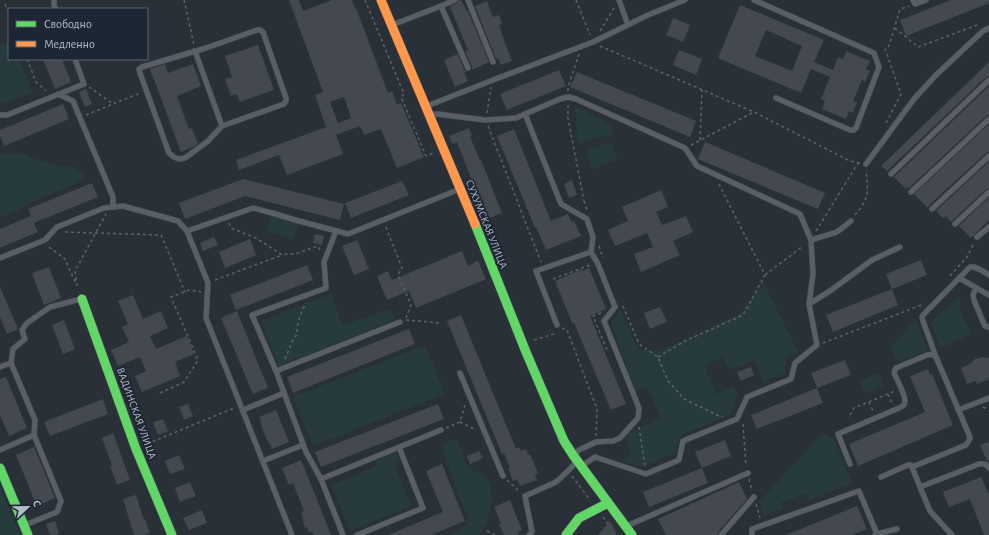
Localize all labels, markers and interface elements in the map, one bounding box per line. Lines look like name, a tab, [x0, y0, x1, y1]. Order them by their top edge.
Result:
legend	[8, 8, 148, 60]
text: Свободно	[44, 18, 92, 30]
text: Медленно	[44, 38, 95, 50]
street label: СУХУМСКАЯ УЛИЦА	[464, 178, 510, 271]
street label: ВАДИНСКАЯ УЛИЦА	[115, 366, 158, 461]
north arrow	[8, 487, 48, 527]
text: С	[31, 499, 43, 508]

